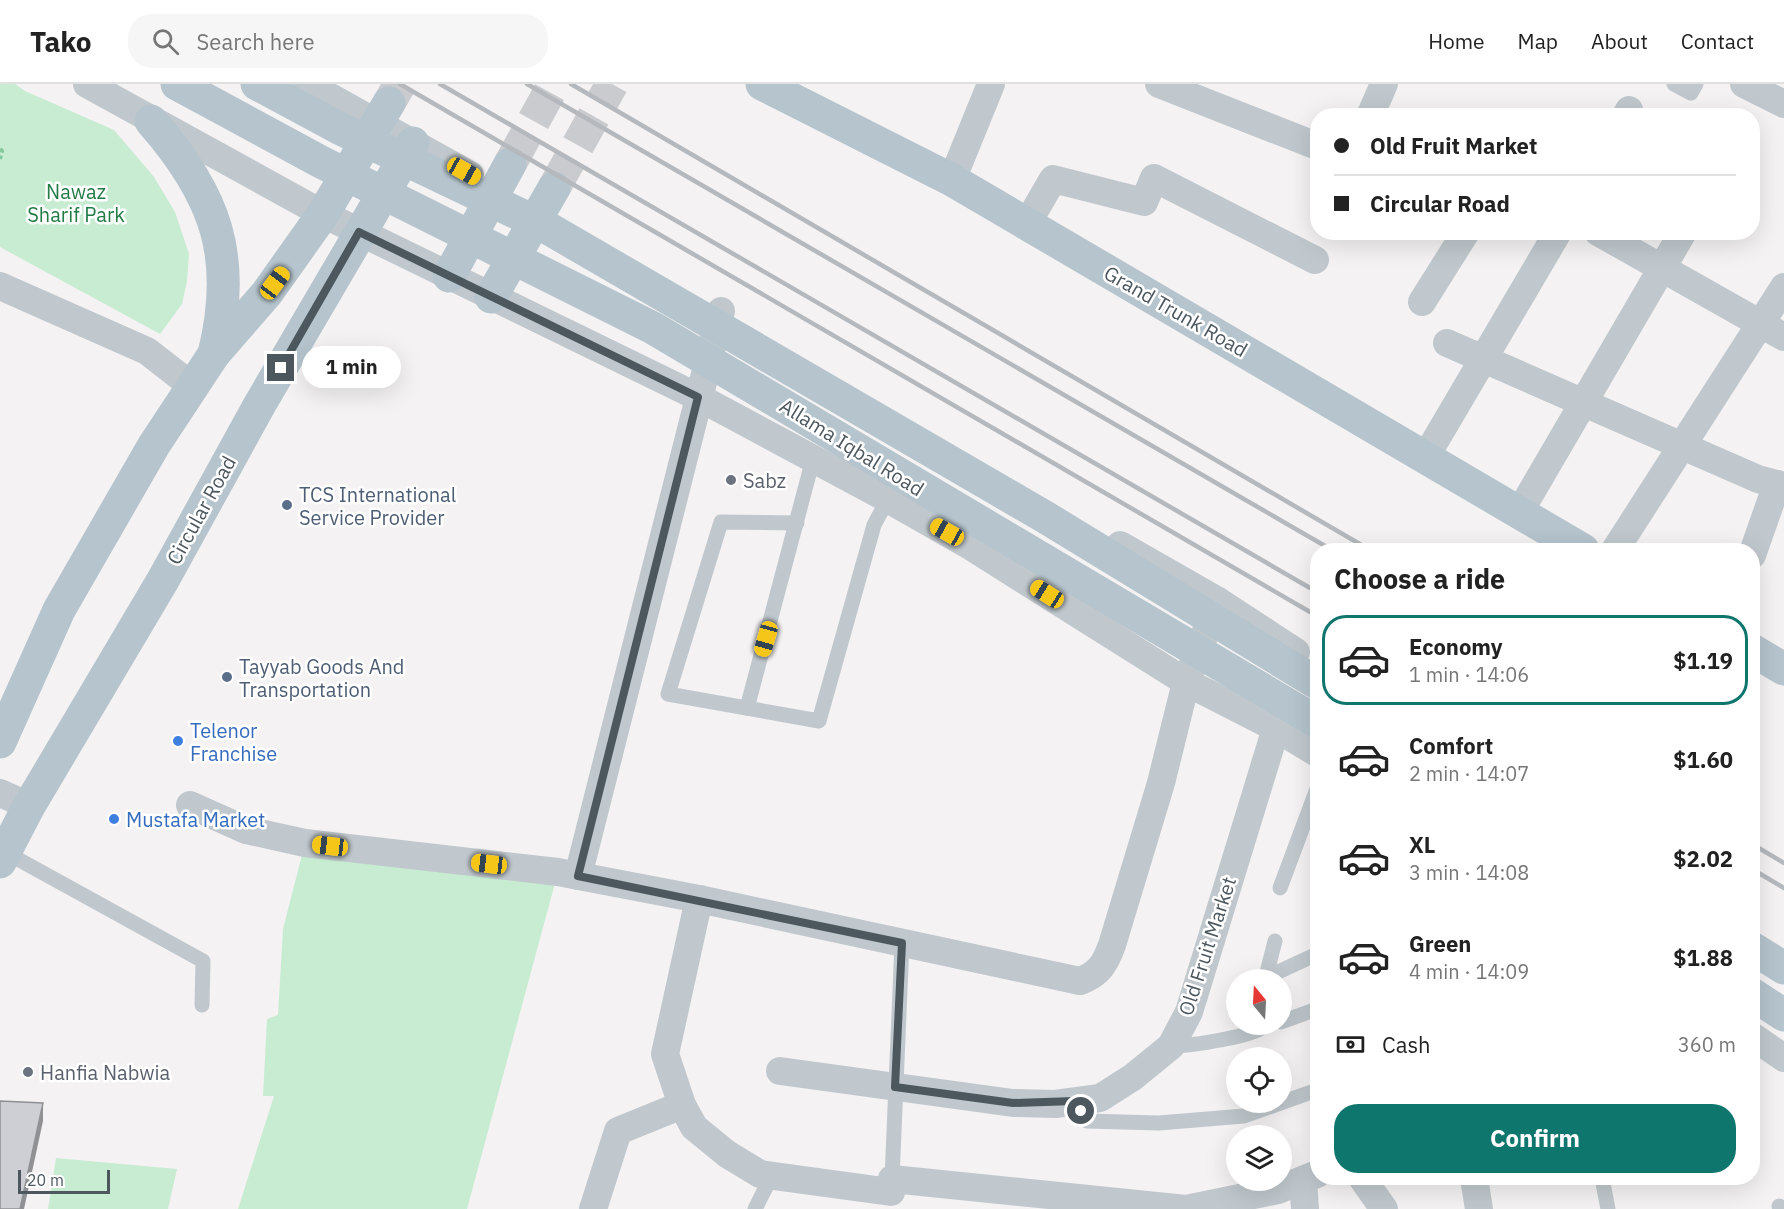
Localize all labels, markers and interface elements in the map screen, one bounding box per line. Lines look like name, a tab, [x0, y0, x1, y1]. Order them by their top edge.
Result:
search box	[128, 14, 548, 68]
text: Tako	[30, 23, 92, 60]
icon: search	[149, 25, 182, 58]
text: Search here	[197, 27, 314, 56]
text: Home	[1428, 27, 1485, 55]
text: Map	[1518, 27, 1558, 55]
text: About	[1591, 27, 1648, 55]
text: Contact	[1681, 27, 1754, 55]
text: Old Fruit Market	[1370, 131, 1537, 160]
car	[444, 154, 484, 188]
park label: Nawaz Sharif Park	[27, 178, 125, 228]
text: Circular Road	[1370, 189, 1510, 218]
street label: Grand Trunk Road	[1099, 259, 1253, 363]
car	[257, 263, 293, 303]
callout: 1 min	[302, 347, 401, 389]
text: 1 min	[325, 353, 378, 380]
route end	[267, 354, 294, 381]
street label: Allama Iqbal Road	[775, 392, 929, 502]
street label: Circular Road	[160, 451, 242, 569]
place label: Sabz	[743, 467, 786, 494]
marker: Sabz	[724, 473, 738, 487]
place label: TCS International Service Provider	[299, 481, 456, 531]
marker: TCS International Service Provider	[280, 498, 294, 512]
car	[927, 515, 967, 549]
text: Choose a ride	[1334, 561, 1505, 596]
car	[1027, 577, 1067, 611]
car	[752, 619, 780, 659]
text: Economy	[1409, 632, 1503, 661]
icon: car	[1337, 633, 1391, 687]
text: $1.19	[1673, 646, 1733, 675]
place label: Tayyab Goods And Transportation	[239, 653, 404, 703]
text: 1 min · 14:06	[1409, 661, 1529, 688]
marker: Tayyab Goods And Transportation	[220, 670, 234, 684]
place label: Telenor Franchise	[190, 717, 277, 767]
text: Comfort	[1409, 731, 1493, 760]
icon: car	[1337, 732, 1391, 786]
marker: Telenor Franchise	[171, 734, 185, 748]
text: $1.60	[1673, 745, 1733, 774]
text: 2 min · 14:07	[1409, 760, 1529, 787]
place label: Mustafa Market	[126, 806, 265, 833]
marker: Mustafa Market	[107, 812, 121, 826]
text: XL	[1409, 830, 1435, 859]
icon: car	[1337, 831, 1391, 885]
car	[311, 835, 349, 857]
text: $2.02	[1673, 844, 1733, 873]
car	[470, 853, 508, 875]
text: 3 min · 14:08	[1409, 859, 1529, 886]
street label: Old Fruit Market	[1172, 873, 1242, 1019]
text: Green	[1409, 929, 1471, 958]
icon: car	[1337, 930, 1391, 984]
text: $1.88	[1673, 943, 1733, 972]
text: 4 min · 14:09	[1409, 958, 1529, 985]
north arrow	[1226, 969, 1292, 1035]
map controls	[1226, 969, 1292, 1191]
icon: cash	[1334, 1028, 1367, 1061]
text: Cash	[1382, 1030, 1431, 1059]
text: 360 m	[1678, 1031, 1736, 1058]
button: locate	[1226, 1047, 1292, 1113]
place label: Hanfia Nabwia	[40, 1059, 171, 1086]
marker: Hanfia Nabwia	[21, 1065, 35, 1079]
route start	[1067, 1097, 1094, 1124]
button: Confirm	[1334, 1104, 1736, 1173]
button: layers	[1226, 1125, 1292, 1191]
scale bar	[18, 1167, 110, 1194]
text: 20 m	[27, 1170, 64, 1190]

